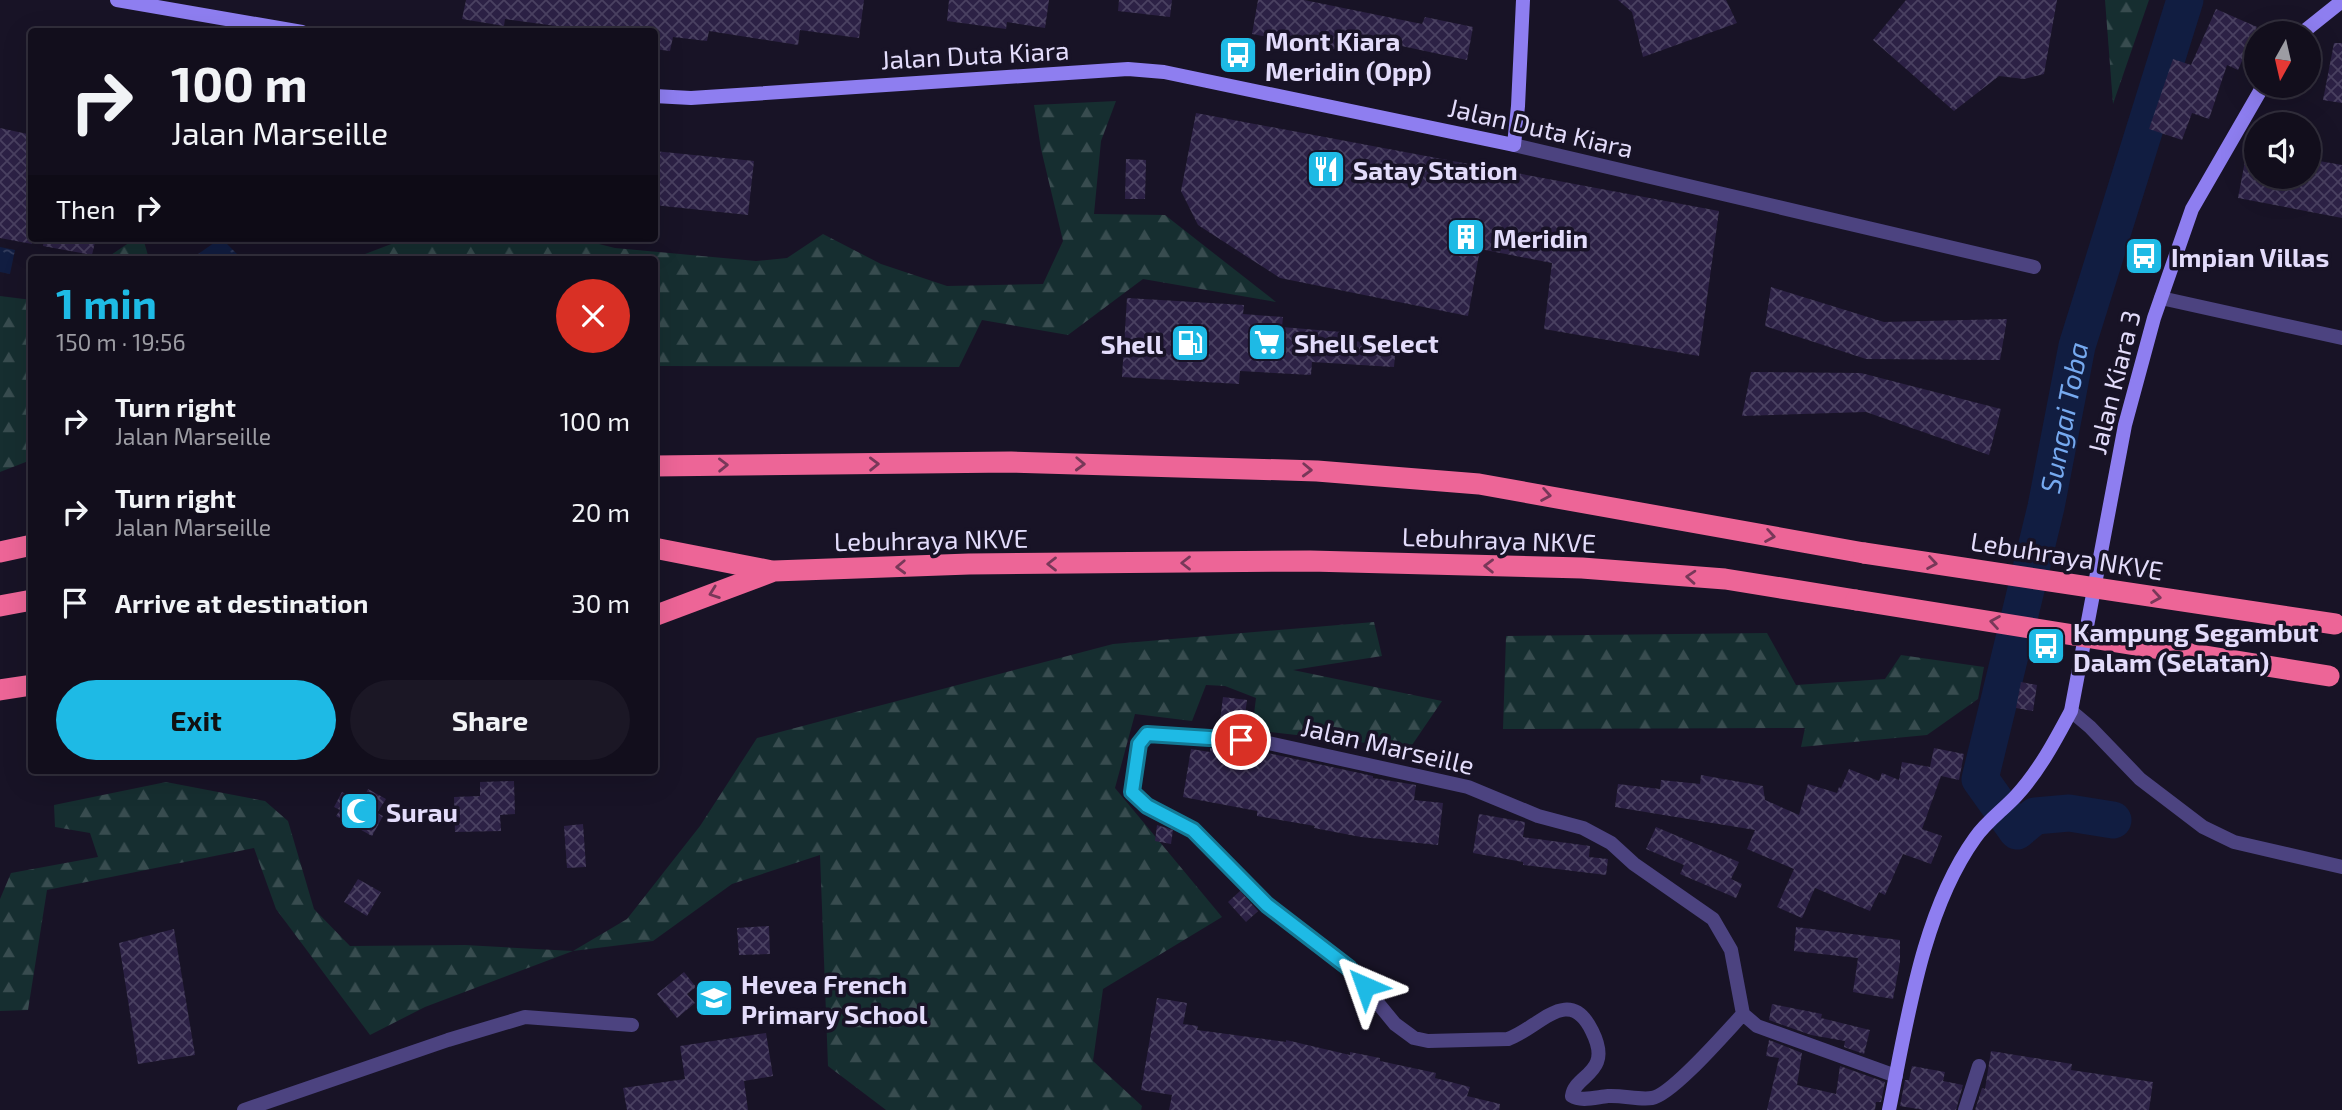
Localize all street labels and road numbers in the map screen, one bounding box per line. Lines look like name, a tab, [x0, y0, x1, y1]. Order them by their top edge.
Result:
street label: Jalan Duta Kiara	[880, 34, 1070, 74]
street label: Jalan Duta Kiara	[1445, 91, 1637, 163]
street label: Jalan Kiara 3	[2080, 307, 2146, 457]
street label: Lebuhraya NKVE	[1401, 520, 1597, 558]
street label: Lebuhraya NKVE	[833, 522, 1029, 556]
street label: Lebuhraya NKVE	[1969, 524, 2165, 586]
street label: Jalan Marseille	[1299, 710, 1477, 780]

